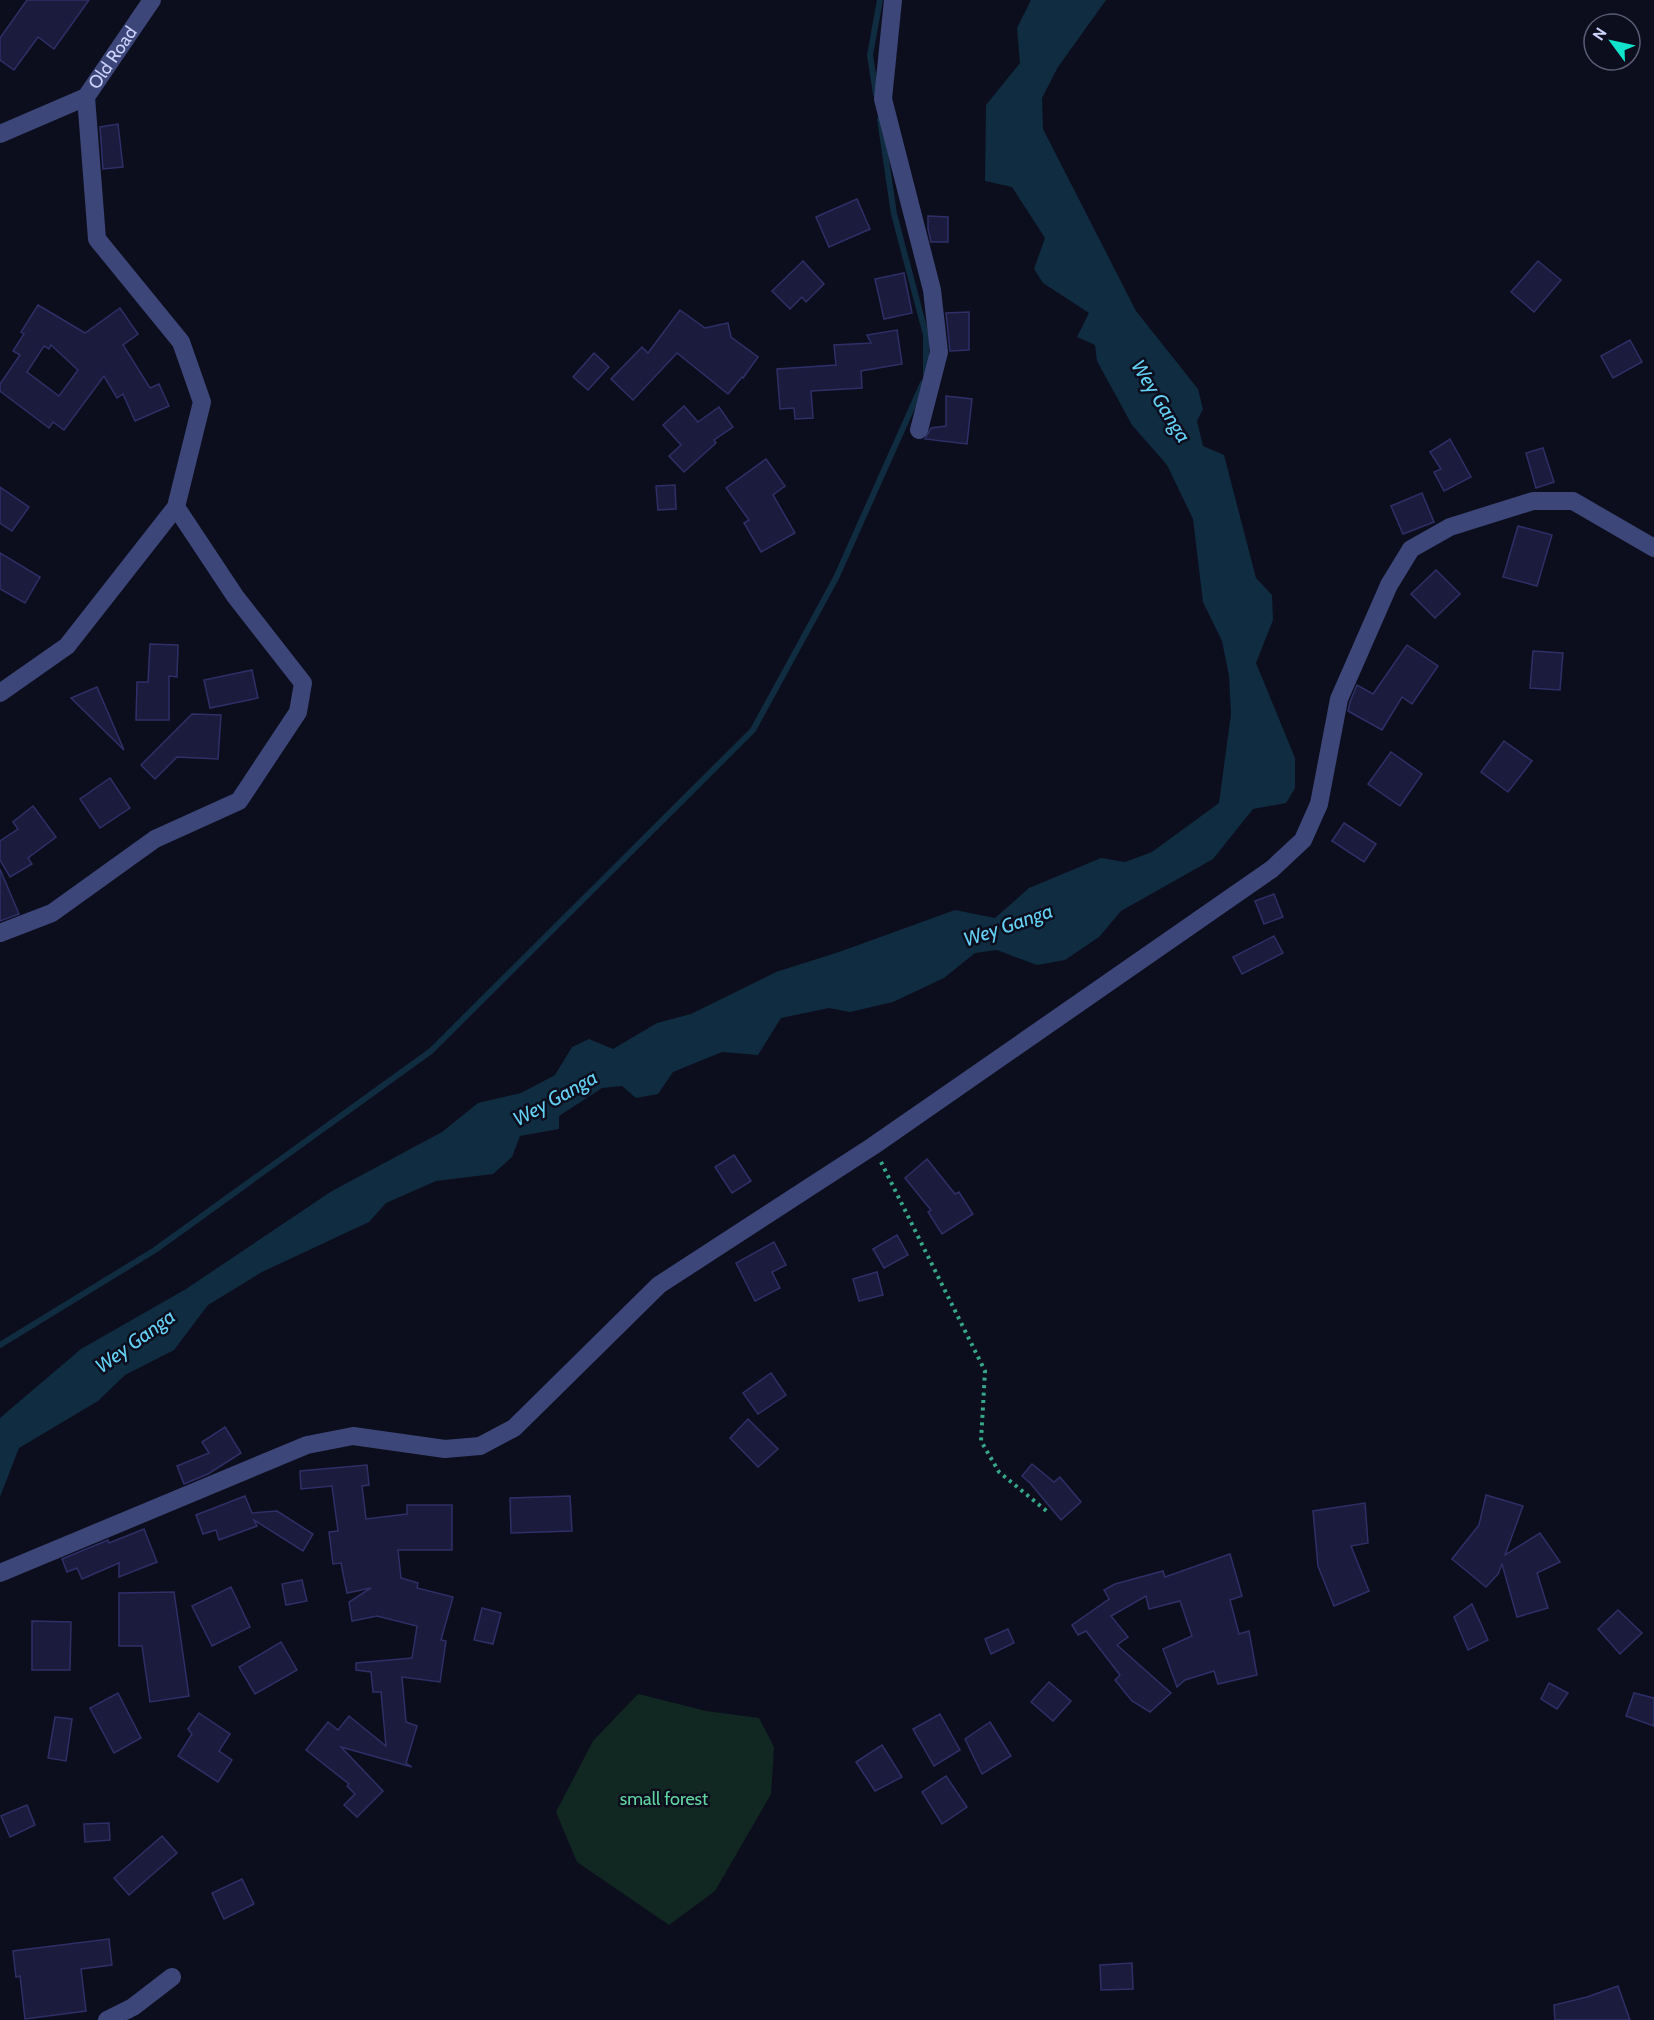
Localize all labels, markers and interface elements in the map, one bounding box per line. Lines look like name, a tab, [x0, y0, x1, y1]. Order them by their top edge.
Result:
north arrow	[1582, 12, 1642, 72]
street label: Old Road	[84, 22, 142, 93]
text: N	[1589, 24, 1611, 44]
water label: Wey Ganga	[1126, 355, 1196, 447]
water label: Wey Ganga	[960, 899, 1056, 951]
water label: Wey Ganga	[509, 1065, 601, 1131]
water label: Wey Ganga	[90, 1304, 180, 1378]
park label: small forest	[620, 1788, 708, 1810]

